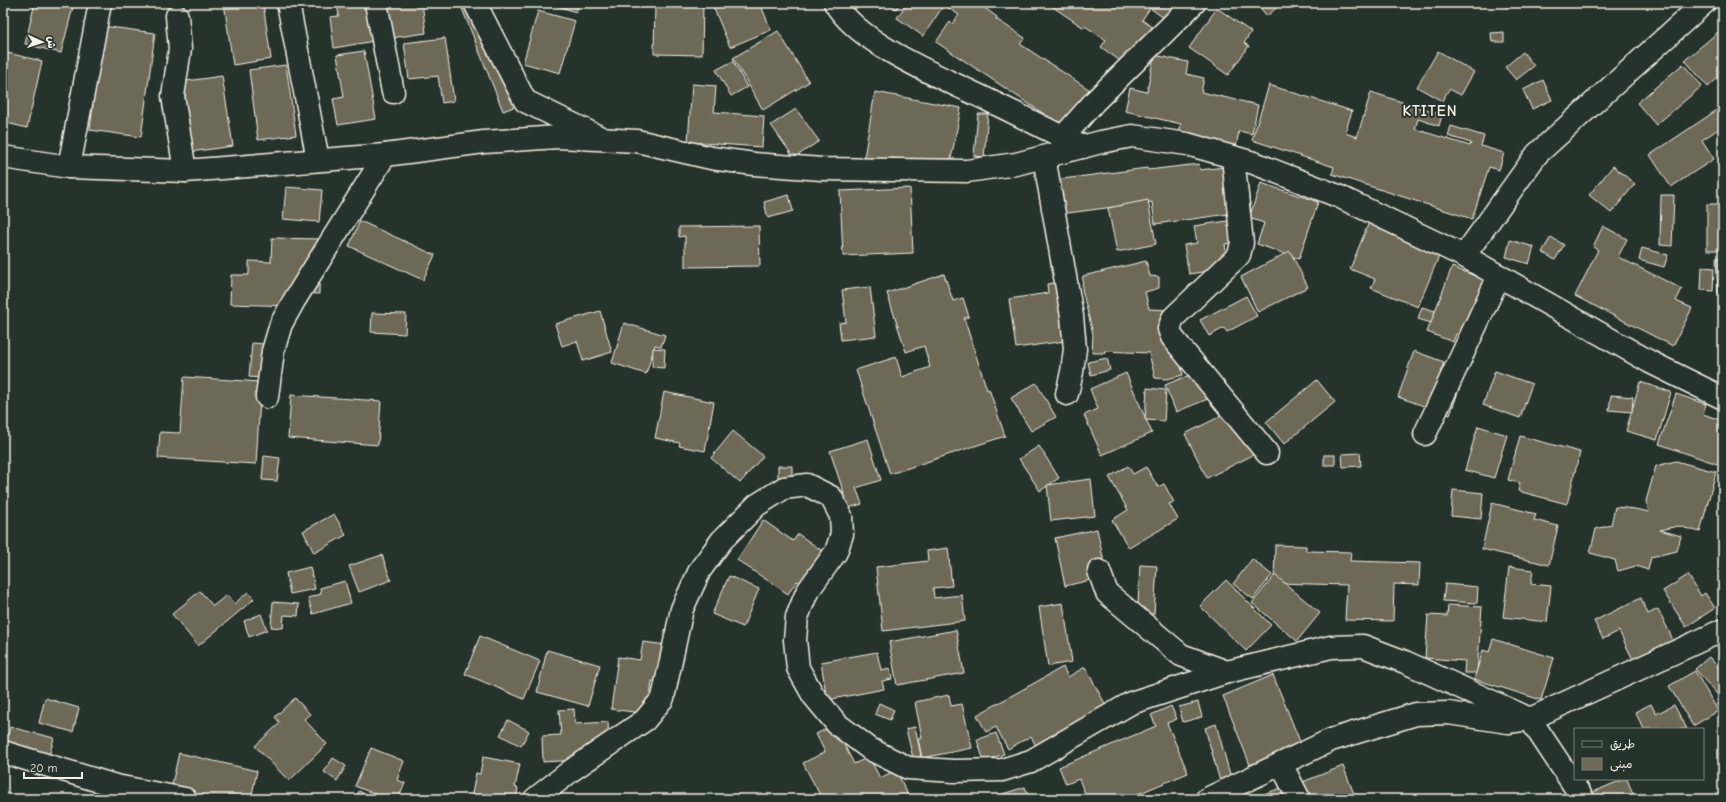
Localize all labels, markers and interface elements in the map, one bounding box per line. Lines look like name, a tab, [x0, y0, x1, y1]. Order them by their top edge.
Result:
north arrow	[22, 22, 62, 62]
text: ش	[45, 36, 58, 49]
district label: KTITEN	[1403, 102, 1457, 120]
legend	[1574, 728, 1704, 780]
text: طريق	[1610, 737, 1635, 751]
scale bar	[24, 754, 82, 780]
text: مبنى	[1610, 757, 1633, 772]
text: 20 m	[30, 761, 58, 775]

